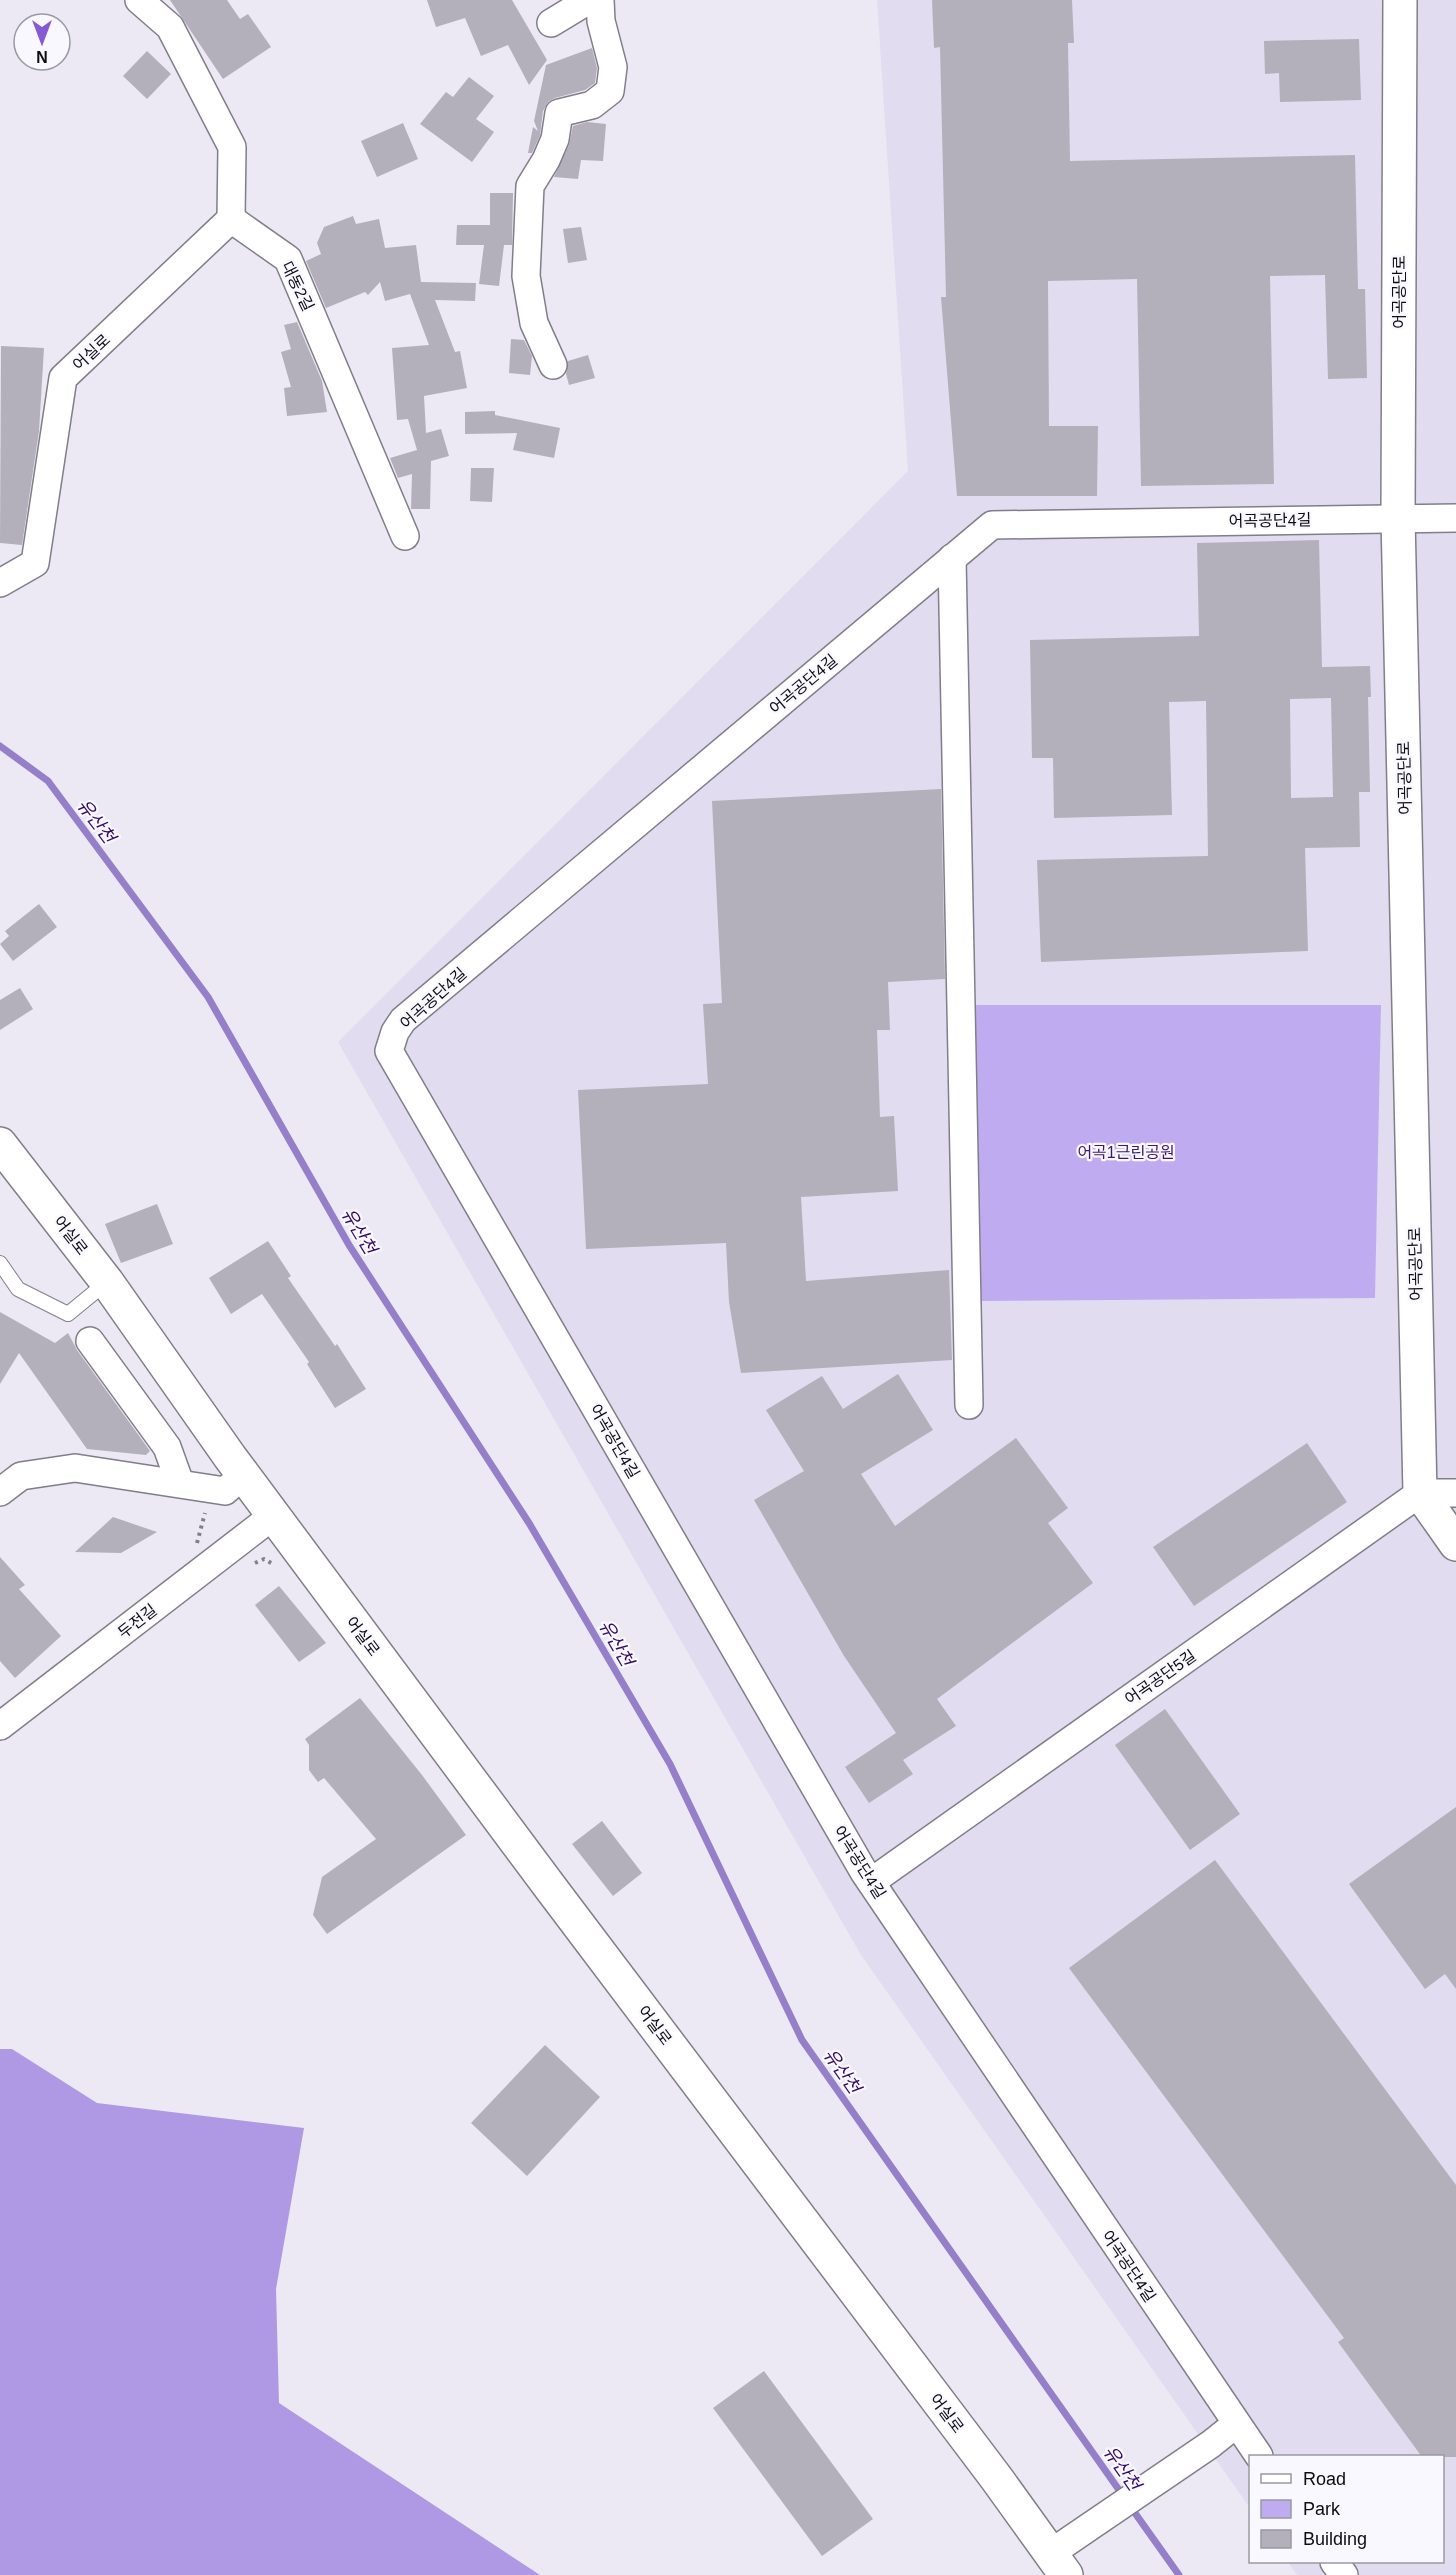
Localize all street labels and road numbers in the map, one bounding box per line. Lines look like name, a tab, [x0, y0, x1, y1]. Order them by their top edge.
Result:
street label: 어곡공단로	[1391, 255, 1408, 329]
street label: 대동2길	[278, 259, 317, 314]
street label: 어실로	[69, 331, 113, 374]
street label: 어곡공단4길	[1229, 511, 1311, 530]
street label: 어곡공단4길	[766, 651, 840, 717]
street label: 어곡공단로	[1395, 741, 1414, 815]
street label: 어곡공단4길	[397, 964, 470, 1032]
street label: 어실로	[50, 1213, 91, 1258]
street label: 어곡공단로	[1406, 1227, 1425, 1301]
street label: 어곡공단4길	[587, 1401, 643, 1481]
street label: 두전길	[115, 1601, 160, 1642]
street label: 어실로	[343, 1614, 383, 1659]
street label: 어곡공단5길	[1122, 1647, 1199, 1708]
street label: 어곡공단4길	[831, 1823, 889, 1902]
street label: 어실로	[635, 2003, 675, 2048]
street label: 어곡공단4길	[1098, 2227, 1159, 2305]
street label: 어실로	[927, 2391, 967, 2436]

